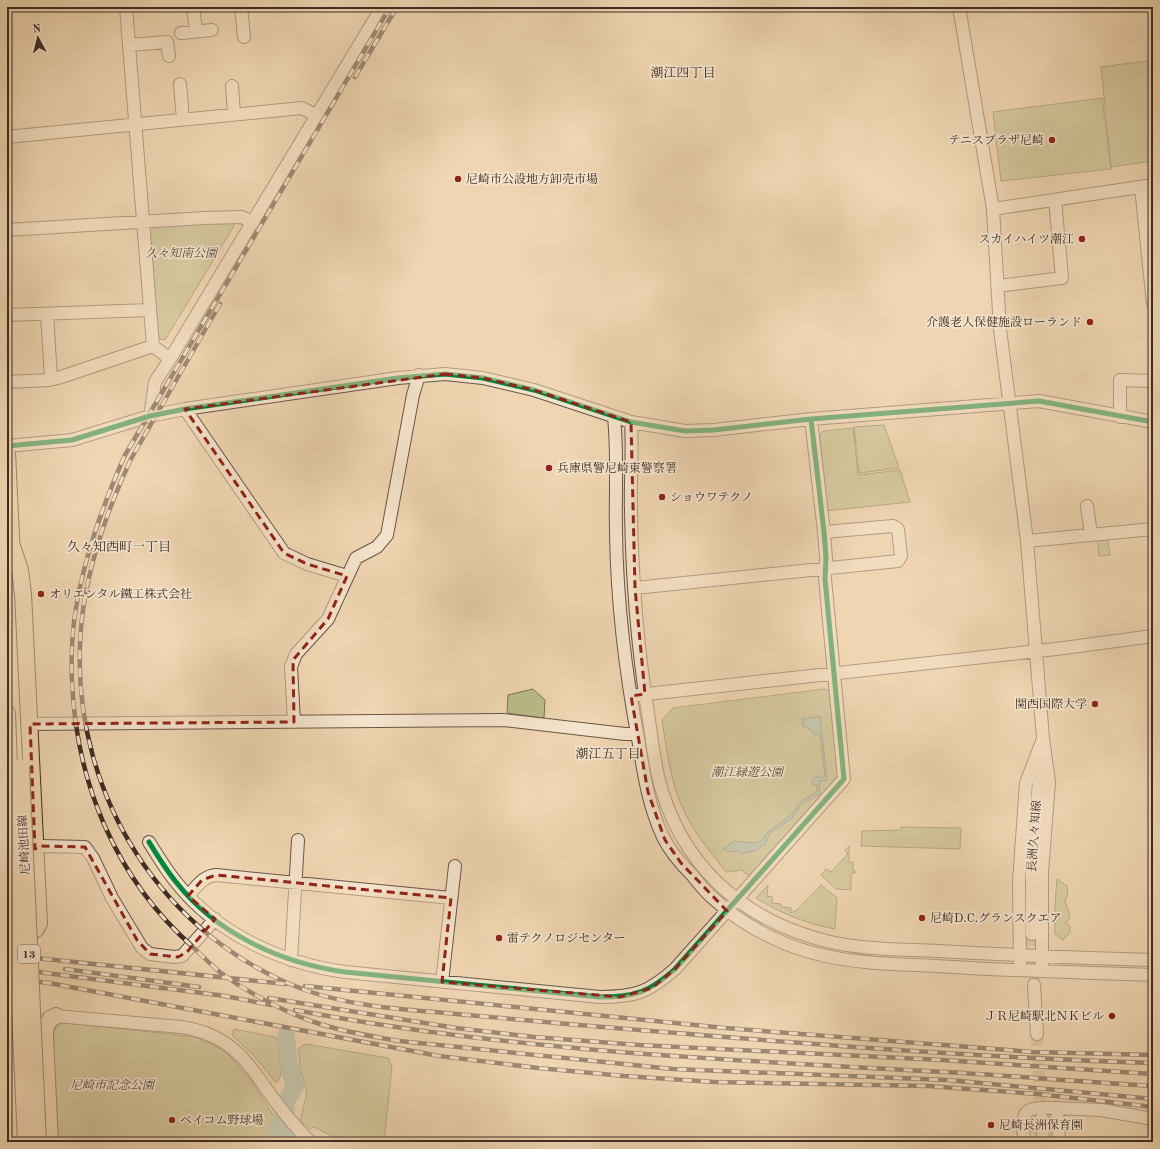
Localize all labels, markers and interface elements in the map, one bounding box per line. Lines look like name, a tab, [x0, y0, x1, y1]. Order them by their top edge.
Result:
north arrow	[18, 18, 58, 58]
text: N	[32, 24, 42, 36]
district label: 潮江四丁目	[650, 66, 716, 80]
place label: テニスプラザ尼崎	[948, 133, 1044, 147]
marker: テニスプラザ尼崎	[1047, 135, 1057, 145]
place label: 尼崎市公設地方卸売市場	[466, 172, 598, 186]
marker: 尼崎市公設地方卸売市場	[453, 174, 463, 184]
place label: スカイハイツ潮江	[979, 232, 1074, 246]
marker: スカイハイツ潮江	[1077, 234, 1087, 244]
park label: 久々知南公園	[145, 246, 219, 260]
place label: 介護老人保健施設ローランド	[926, 315, 1082, 329]
marker: 介護老人保健施設ローランド	[1085, 317, 1095, 327]
place label: 兵庫県警尼崎東警察署	[557, 461, 677, 475]
marker: 兵庫県警尼崎東警察署	[544, 463, 554, 473]
place label: ショウワテクノ	[670, 491, 753, 504]
marker: ショウワテクノ	[657, 492, 667, 502]
district label: 久々知西町一丁目	[67, 540, 171, 554]
place label: オリエンタル鐵工株式会社	[49, 587, 192, 601]
marker: オリエンタル鐵工株式会社	[36, 589, 46, 599]
place label: 関西国際大学	[1015, 697, 1087, 711]
marker: 関西国際大学	[1090, 699, 1100, 709]
district label: 潮江五丁目	[575, 747, 641, 761]
park label: 潮江緑遊公園	[711, 765, 785, 779]
street label: 長洲久々知線	[1025, 800, 1043, 872]
street label: 尼崎池田線	[15, 815, 33, 875]
place label: 尼崎D.C.グランスクエア	[930, 911, 1062, 925]
marker: 尼崎D.C.グランスクエア	[917, 913, 927, 923]
place label: 雷テクノロジセンター	[507, 931, 626, 945]
marker: 雷テクノロジセンター	[494, 933, 504, 943]
road number: 13	[18, 945, 40, 963]
place label: ＪＲ尼崎駅北ＮＫビル	[984, 1009, 1104, 1023]
marker: ＪＲ尼崎駅北ＮＫビル	[1107, 1011, 1117, 1021]
park label: 尼崎市記念公園	[70, 1078, 156, 1092]
place label: ベイコム野球場	[180, 1113, 264, 1127]
marker: ベイコム野球場	[167, 1115, 177, 1125]
place label: 尼崎長洲保育園	[999, 1118, 1083, 1132]
marker: 尼崎長洲保育園	[986, 1120, 996, 1130]

